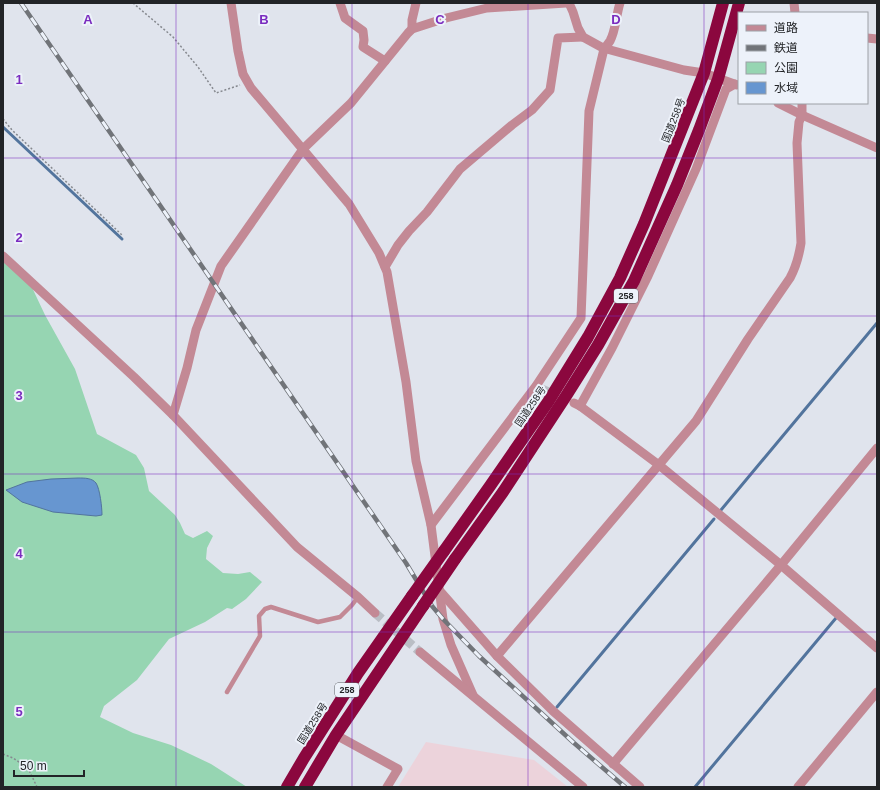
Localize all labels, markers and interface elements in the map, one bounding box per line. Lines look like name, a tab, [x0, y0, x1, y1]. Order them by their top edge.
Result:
text: A	[83, 12, 93, 27]
text: B	[259, 12, 269, 27]
text: C	[435, 12, 445, 27]
text: D	[611, 12, 621, 27]
legend	[738, 12, 868, 104]
text: 道路	[774, 21, 798, 35]
text: 鉄道	[774, 41, 798, 55]
text: 公園	[774, 61, 798, 75]
text: 1	[15, 72, 23, 87]
text: 水域	[774, 81, 798, 95]
street label: 国道258号	[660, 96, 687, 144]
text: 2	[15, 230, 23, 245]
road number: 258	[614, 289, 638, 303]
street label: 国道258号	[513, 384, 548, 429]
text: 3	[15, 388, 23, 403]
text: 4	[15, 546, 23, 561]
road number: 258	[335, 683, 359, 697]
street label: 国道258号	[295, 701, 329, 746]
text: 5	[15, 704, 23, 719]
scale bar	[14, 752, 84, 778]
text: 50 m	[20, 759, 47, 773]

